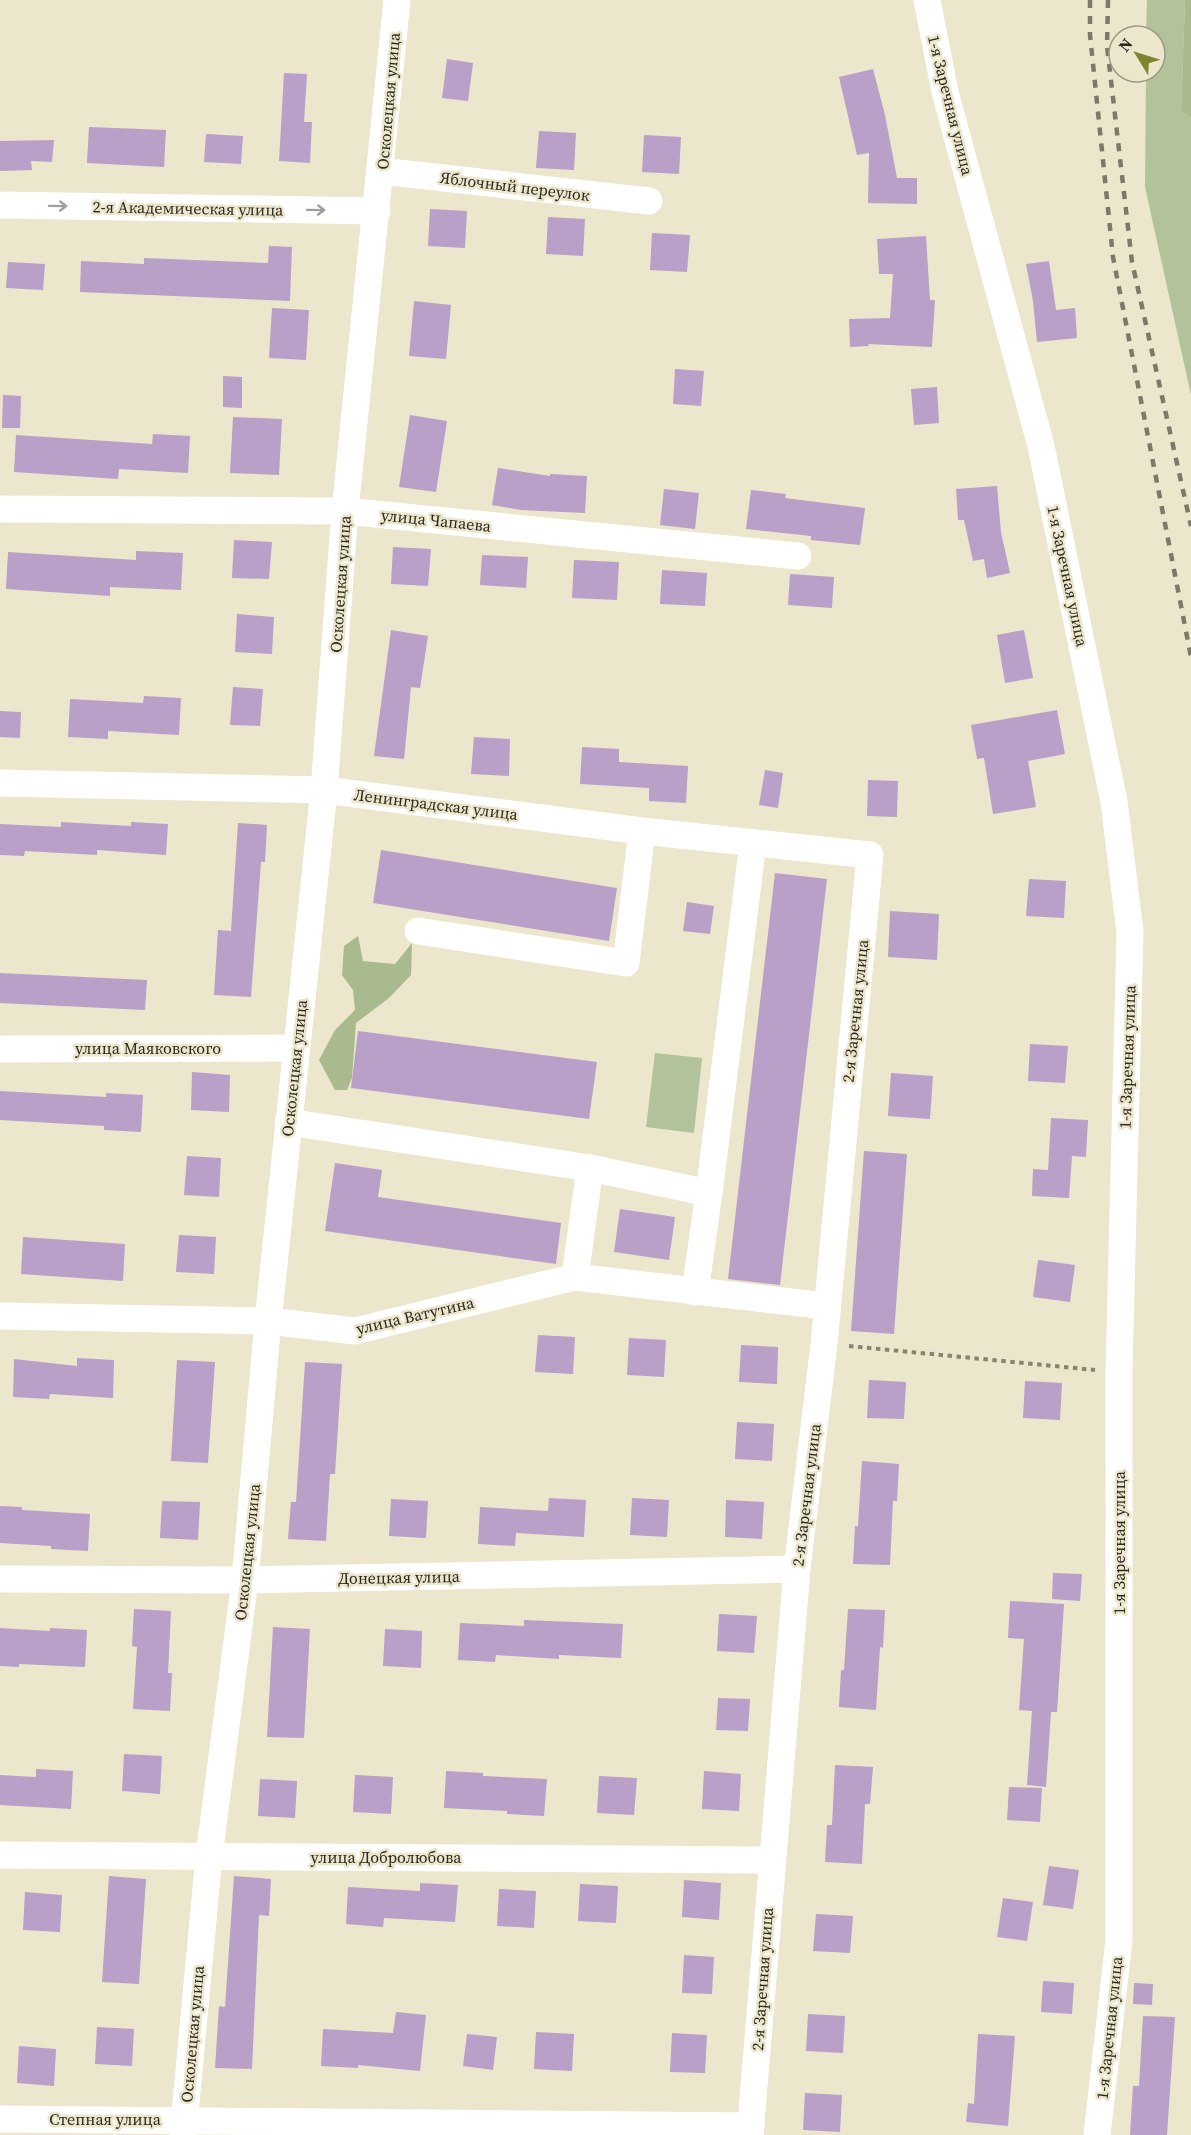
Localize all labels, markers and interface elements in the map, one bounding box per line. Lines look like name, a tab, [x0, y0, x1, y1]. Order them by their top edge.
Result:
north arrow	[1107, 24, 1167, 84]
street label: Осколецкая улица	[371, 31, 405, 170]
street label: 1-я Заречная улица	[923, 33, 979, 178]
text: N	[1113, 33, 1138, 56]
street label: Яблочный переулок	[439, 166, 591, 206]
street label: 2-я Академическая улица	[92, 195, 284, 221]
one-way arrow	[48, 200, 68, 212]
one-way arrow	[306, 205, 326, 216]
street label: улица Чапаева	[380, 503, 493, 537]
street label: 1-я Заречная улица	[1042, 503, 1094, 649]
street label: Осколецкая улица	[324, 514, 356, 653]
street label: Ленинградская улица	[353, 783, 520, 825]
street label: 2-я Заречная улица	[837, 938, 874, 1084]
street label: 1-я Заречная улица	[1114, 984, 1141, 1129]
street label: Осколецкая улица	[276, 998, 312, 1137]
street label: улица Маяковского	[75, 1037, 221, 1059]
street label: улица Ватутина	[354, 1291, 477, 1339]
street label: 2-я Заречная улица	[786, 1422, 826, 1568]
street label: 1-я Заречная улица	[1108, 1470, 1130, 1615]
street label: Осколецкая улица	[229, 1482, 265, 1621]
street label: Донецкая улица	[338, 1565, 461, 1589]
street label: улица Добролюбова	[311, 1846, 462, 1868]
street label: 2-я Заречная улица	[746, 1906, 778, 2051]
street label: 1-я Заречная улица	[1091, 1955, 1128, 2101]
street label: Осколецкая улица	[175, 1964, 209, 2103]
street label: Степная улица	[49, 2108, 162, 2130]

